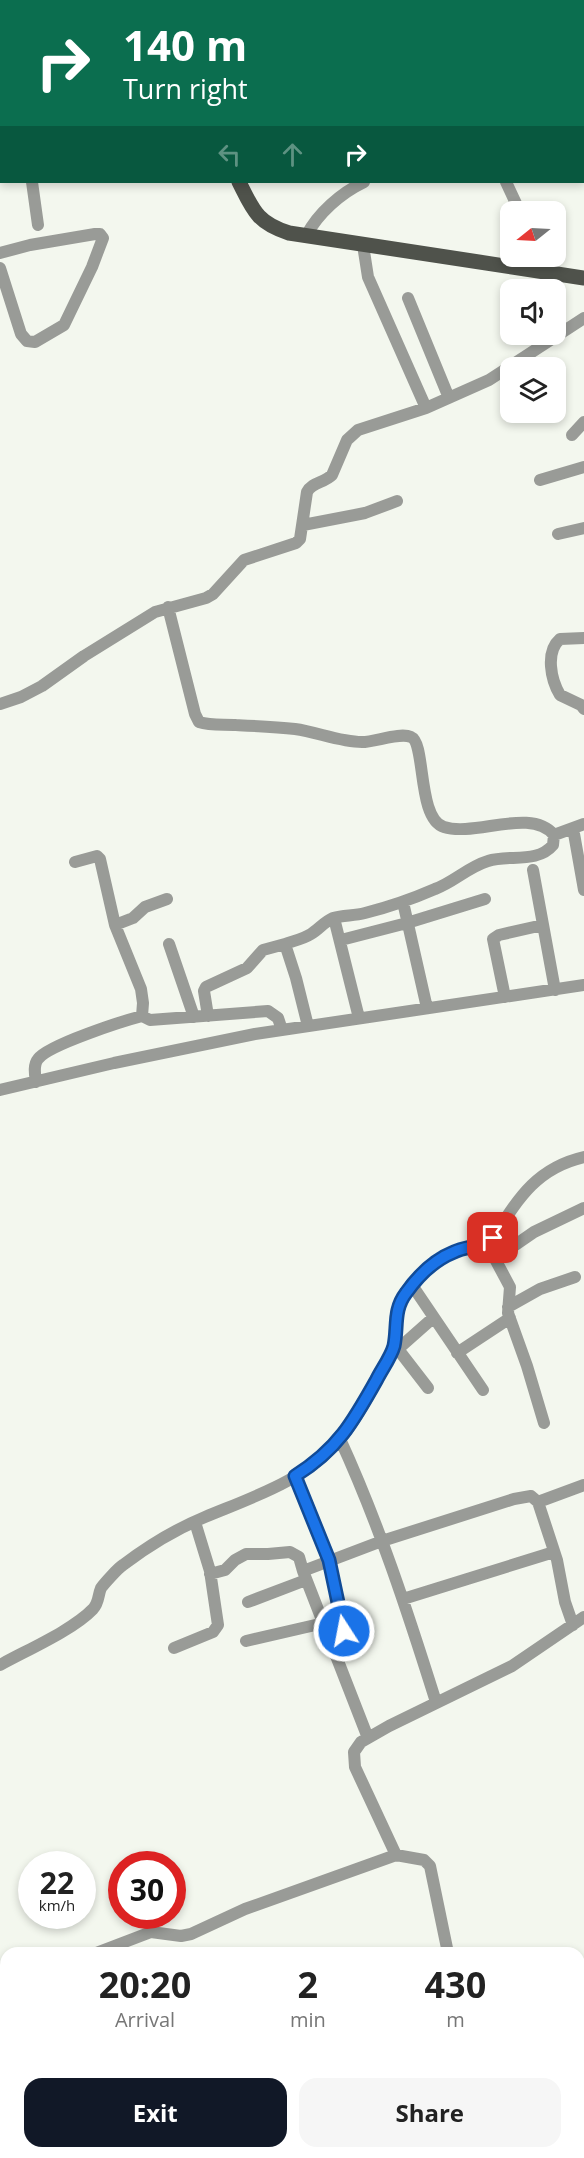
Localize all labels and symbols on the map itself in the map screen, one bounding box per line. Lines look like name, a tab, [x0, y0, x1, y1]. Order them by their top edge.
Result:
north arrow	[500, 201, 566, 267]
pin	[467, 1212, 518, 1263]
position arrow	[312, 1599, 376, 1663]
speed limit sign: 30	[108, 1851, 186, 1929]

